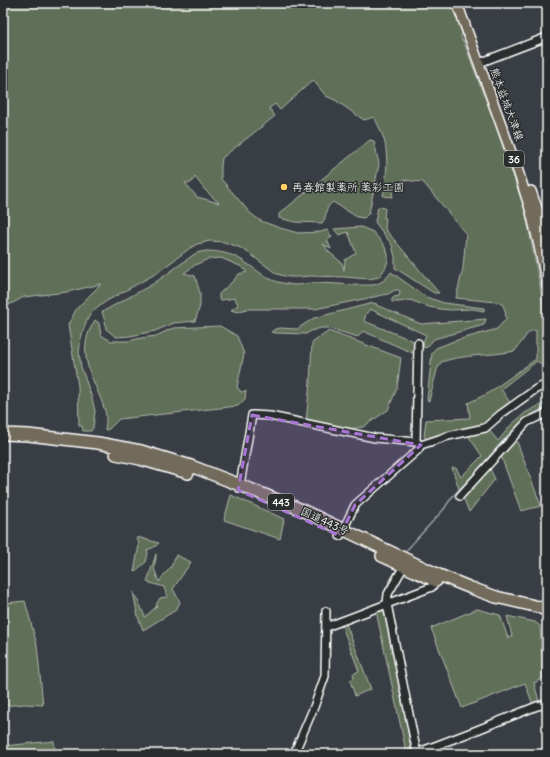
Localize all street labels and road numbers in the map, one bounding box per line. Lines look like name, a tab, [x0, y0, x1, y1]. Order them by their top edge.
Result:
street label: 熊本益城大津線	[487, 65, 527, 143]
road number: 36	[504, 151, 524, 167]
road number: 443	[268, 494, 294, 510]
street label: 国道443号	[298, 504, 352, 538]

